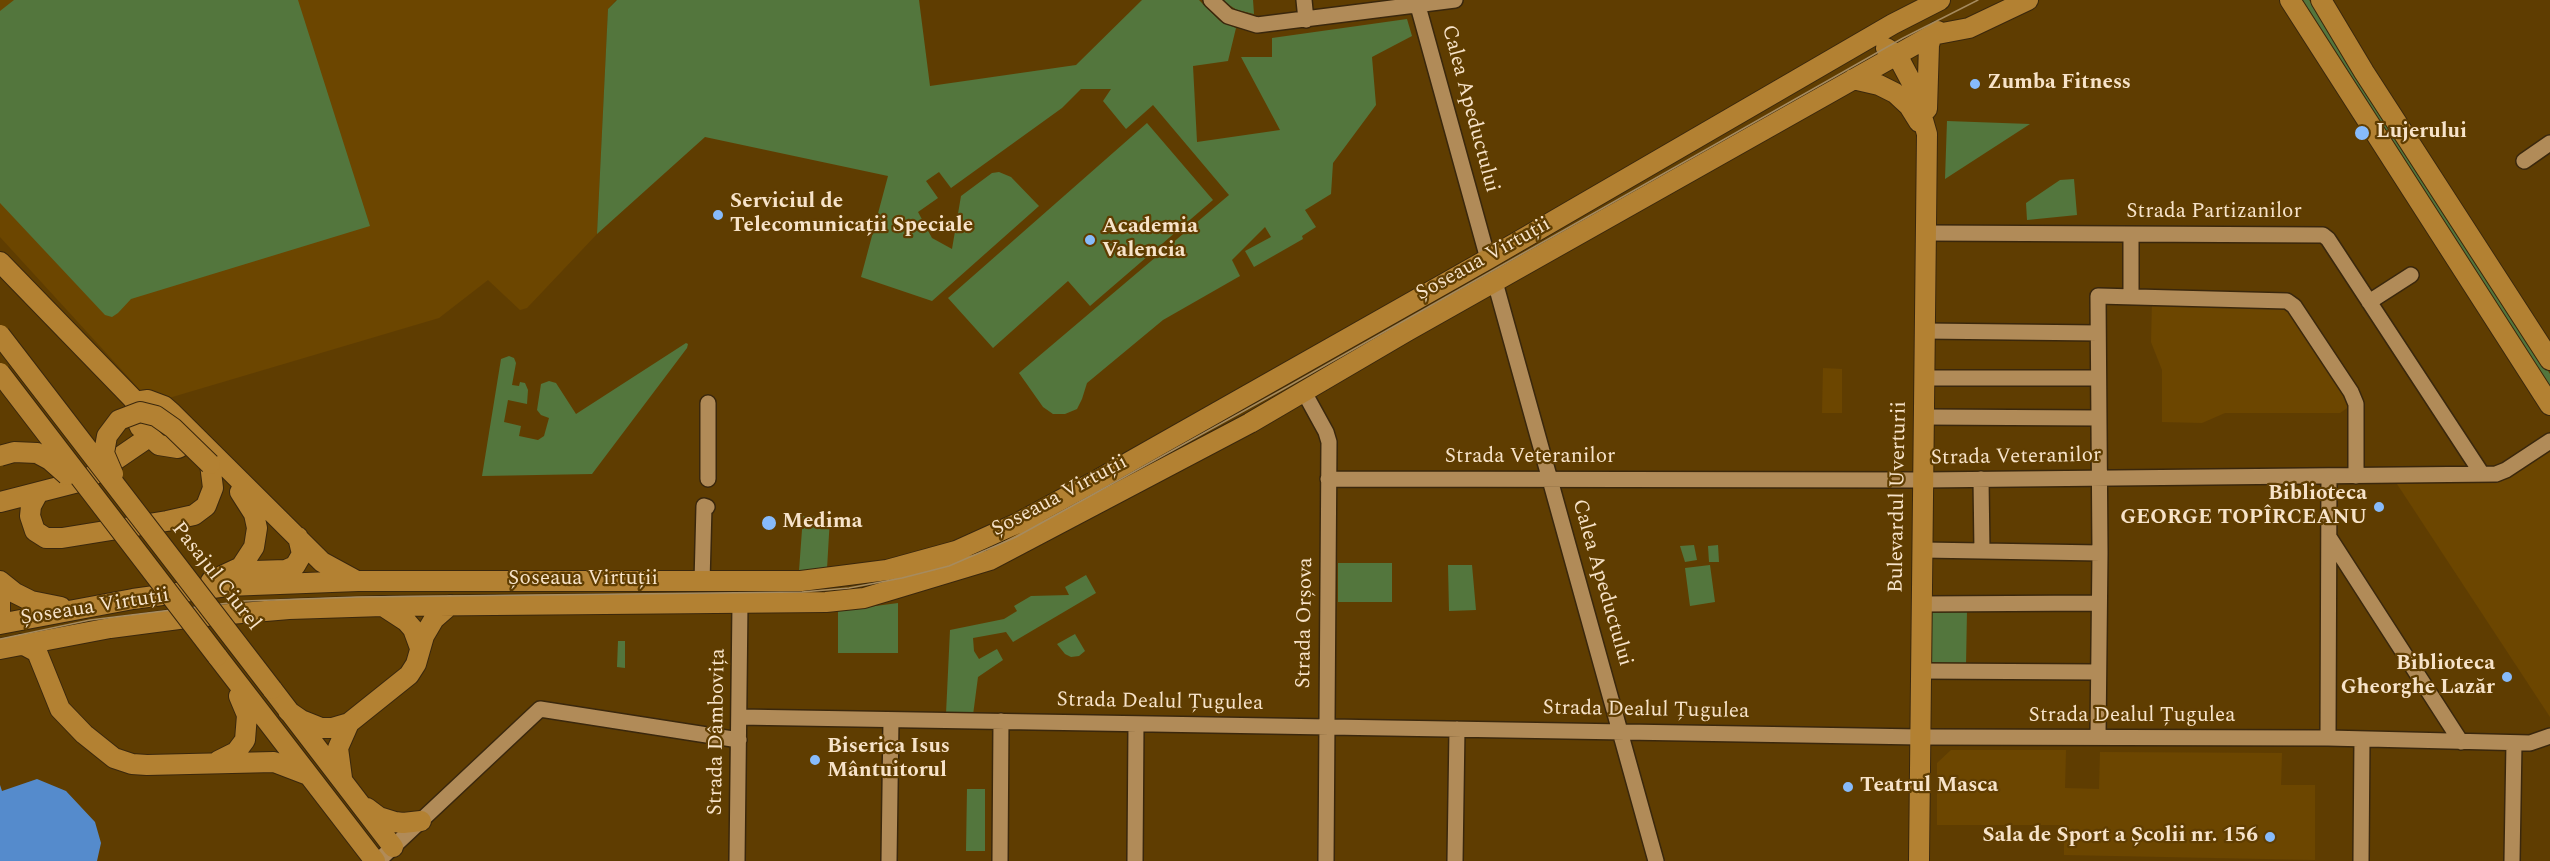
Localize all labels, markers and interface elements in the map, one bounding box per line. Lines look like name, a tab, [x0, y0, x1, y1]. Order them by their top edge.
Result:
street label: Calea Apeductului	[1434, 22, 1504, 196]
place label: Zumba Fitness	[1987, 71, 2131, 97]
marker: Zumba Fitness	[1968, 77, 1982, 91]
place label: Lujerului	[2376, 120, 2467, 146]
marker: Lujerului	[2353, 124, 2371, 142]
place label: Serviciul de Telecomunicații Speciale	[730, 190, 973, 240]
street label: Strada Partizanilor	[2126, 200, 2302, 226]
marker: Serviciul de Telecomunicații Speciale	[711, 208, 725, 222]
street label: Șoseaua Virtuții	[1412, 213, 1556, 307]
place label: Academia Valencia	[1102, 215, 1198, 265]
marker: Academia Valencia	[1083, 233, 1097, 247]
street label: Bulevardul Uverturii	[1885, 401, 1913, 593]
street label: Strada Veteranilor	[1930, 444, 2102, 472]
street label: Strada Veteranilor	[1445, 445, 1615, 471]
street label: Șoseaua Virtuții	[988, 451, 1132, 543]
place label: Biblioteca GEORGE TOPÎRCEANU	[2120, 482, 2367, 532]
street label: Calea Apeductului	[1565, 497, 1637, 669]
marker: Biblioteca GEORGE TOPÎRCEANU	[2372, 500, 2386, 514]
place label: Medima	[782, 510, 862, 536]
marker: Medima	[760, 514, 778, 532]
street label: Pasajul Ciurel	[165, 518, 265, 636]
street label: Strada Orșova	[1292, 557, 1320, 689]
street label: Șoseaua Virtuții	[508, 567, 658, 593]
street label: Șoseaua Virtuții	[19, 584, 171, 632]
street label: Strada Dâmbovița	[704, 648, 732, 816]
place label: Biblioteca Gheorghe Lazăr	[2341, 652, 2495, 702]
marker: Biblioteca Gheorghe Lazăr	[2500, 670, 2514, 684]
street label: Strada Dealul Țugulea	[1056, 689, 1264, 717]
street label: Strada Dealul Țugulea	[1542, 697, 1750, 725]
street label: Strada Dealul Țugulea	[2029, 704, 2235, 730]
place label: Biserica Isus Mântuitorul	[827, 735, 950, 785]
marker: Biserica Isus Mântuitorul	[808, 753, 822, 767]
place label: Teatrul Masca	[1860, 774, 1998, 800]
marker: Teatrul Masca	[1841, 780, 1855, 794]
place label: Sala de Sport a Școlii nr. 156	[1983, 824, 2258, 850]
marker: Sala de Sport a Școlii nr. 156	[2263, 830, 2277, 844]

